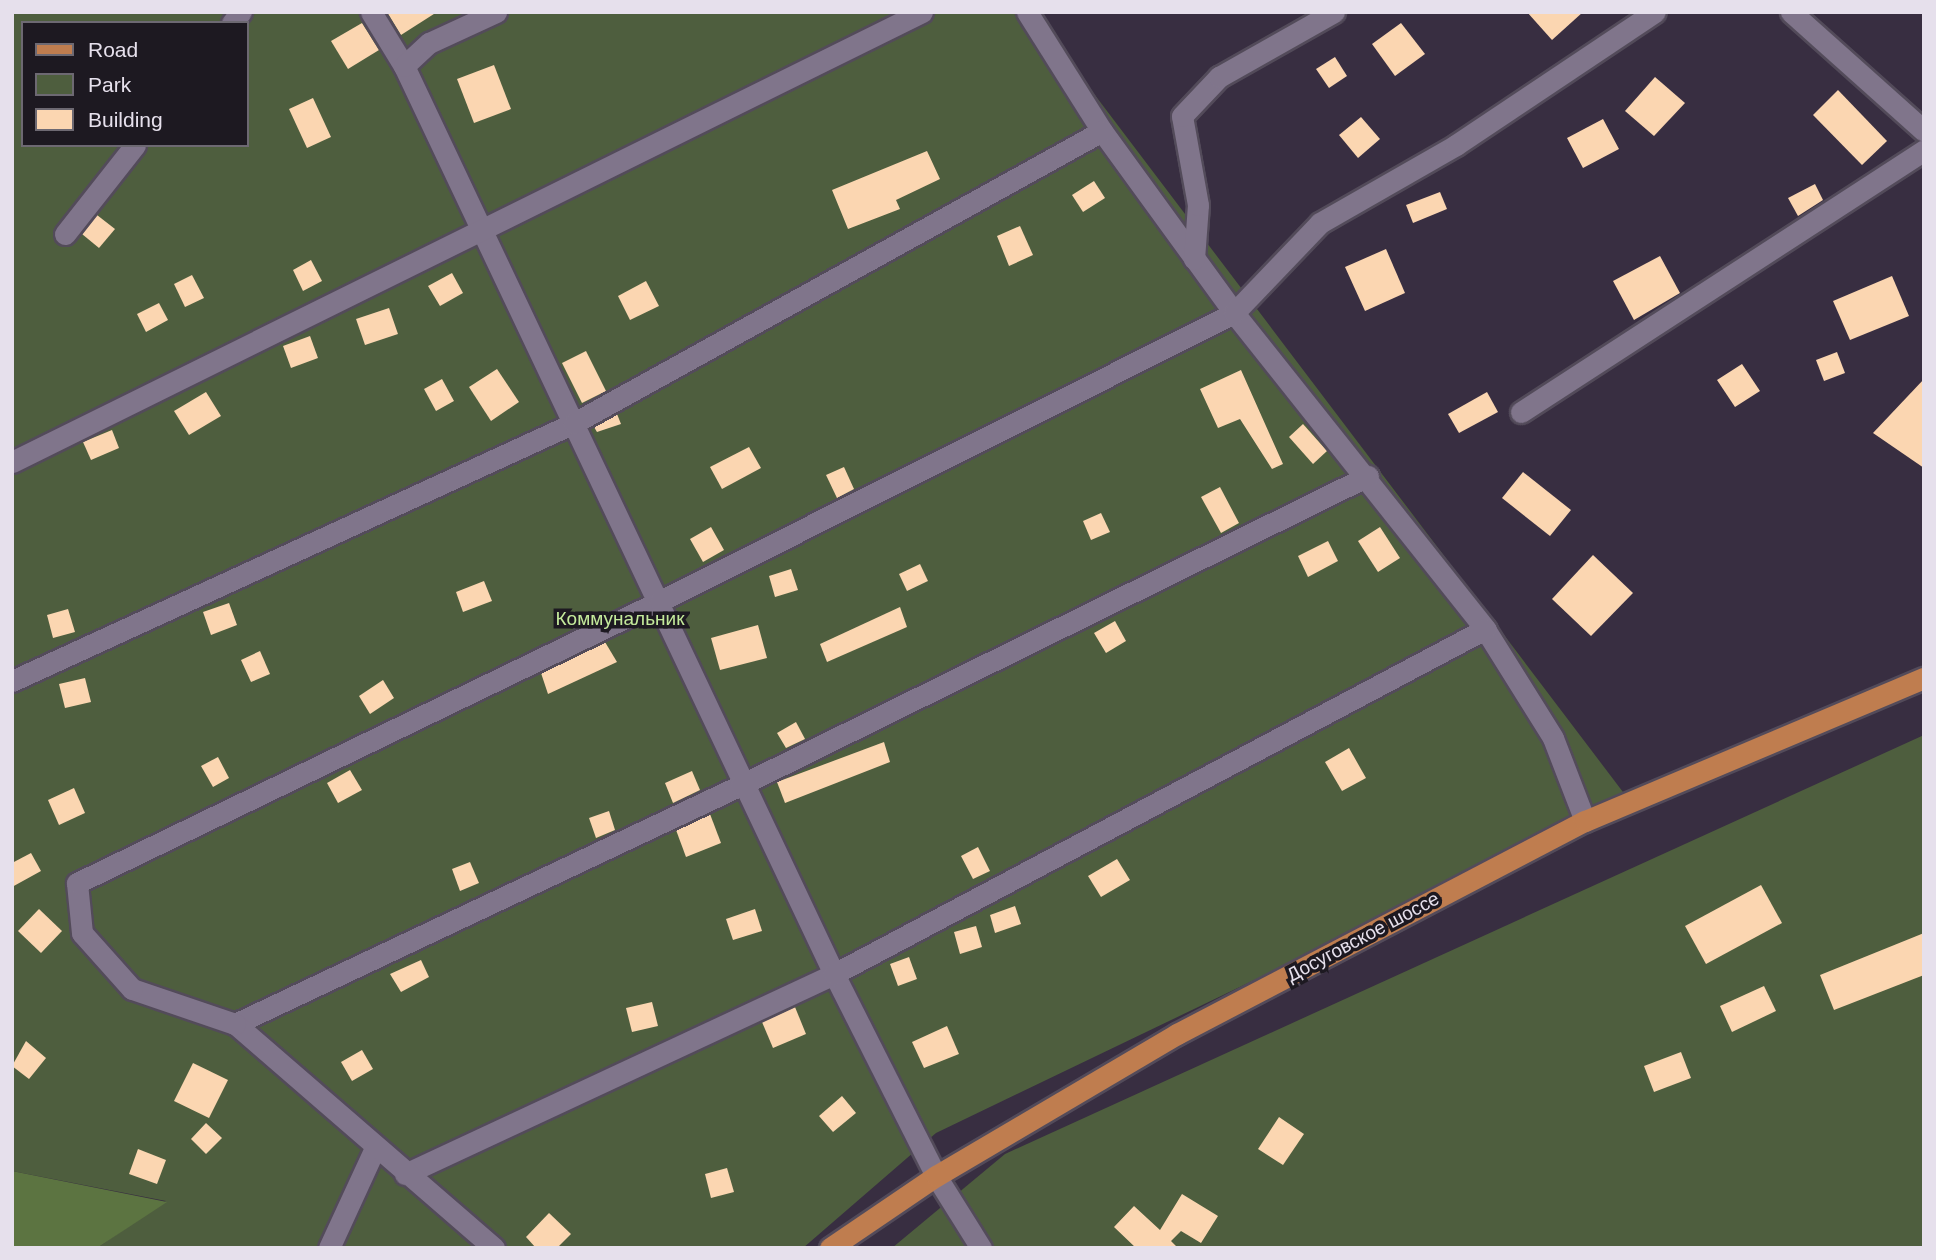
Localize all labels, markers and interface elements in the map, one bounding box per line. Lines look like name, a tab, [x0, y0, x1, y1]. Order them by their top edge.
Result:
legend	[21, 21, 248, 147]
text: Road	[88, 38, 138, 61]
text: Park	[88, 73, 131, 96]
text: Building	[88, 108, 163, 131]
park label: Коммунальник	[556, 608, 684, 630]
street label: Досуговское шоссе	[1283, 887, 1443, 987]

